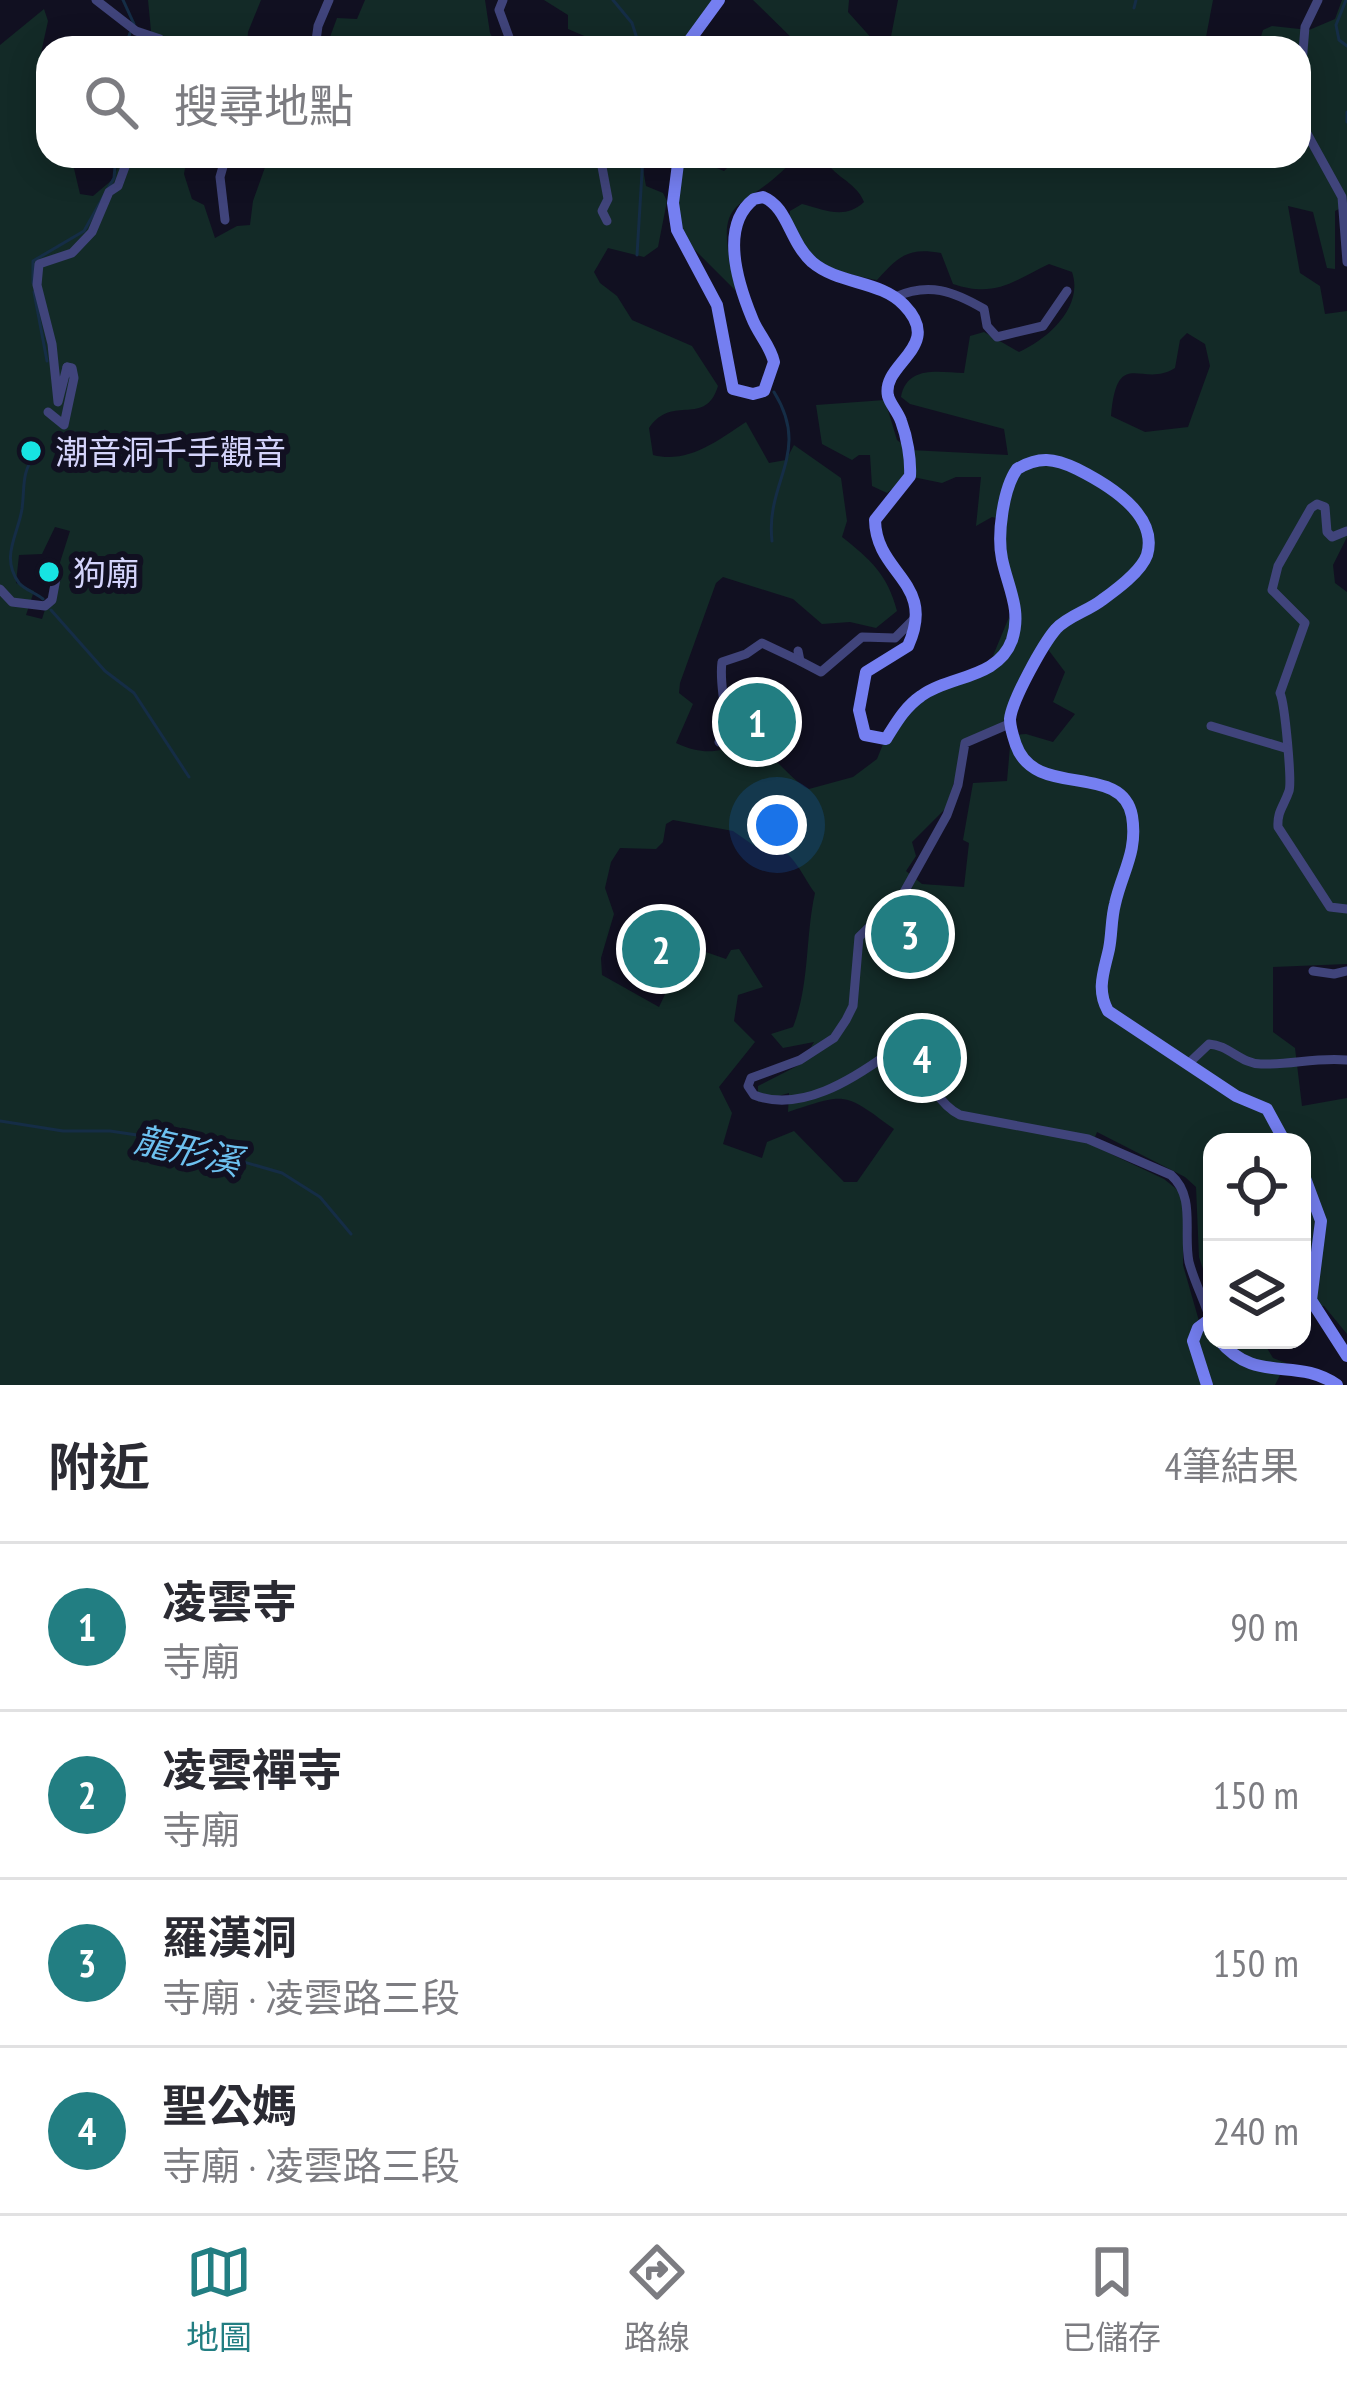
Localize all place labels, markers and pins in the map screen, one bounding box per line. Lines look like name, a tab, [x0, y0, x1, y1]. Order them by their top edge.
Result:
place label: 潮音洞千手觀音	[55, 430, 286, 473]
marker: 潮音洞千手觀音	[18, 438, 44, 464]
place label: 狗廟	[73, 551, 139, 594]
marker: 狗廟	[36, 559, 62, 585]
pin: 1	[718, 677, 796, 767]
pin: 3	[871, 889, 949, 979]
pin: 2	[622, 904, 700, 994]
pin: 4	[883, 1013, 961, 1103]

